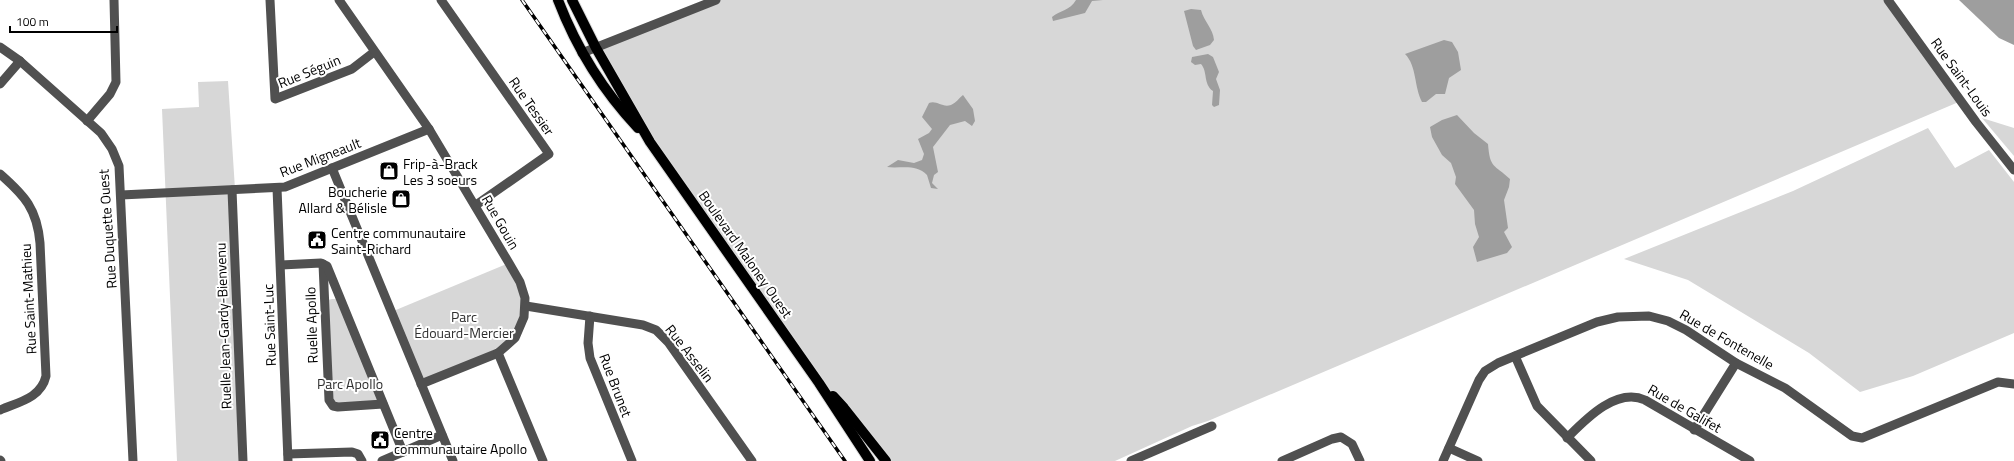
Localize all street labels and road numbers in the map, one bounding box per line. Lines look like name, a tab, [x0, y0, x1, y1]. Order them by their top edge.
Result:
street label: Rue Saint-Louis	[1926, 33, 1998, 121]
street label: Rue Séguin	[274, 49, 344, 93]
street label: Rue Tessier	[504, 72, 560, 140]
street label: Rue Migneault	[276, 132, 364, 182]
street label: Rue Duquette Ouest	[92, 169, 122, 289]
street label: Boulevard Maloney Ouest	[694, 186, 798, 322]
street label: Rue Gouin	[477, 191, 525, 253]
street label: Ruelle Jean-Gardy-Bienvenu	[210, 242, 236, 410]
street label: Rue Saint-Mathieu	[15, 243, 41, 355]
street label: Rue Saint-Luc	[257, 284, 281, 366]
street label: Ruelle Apollo	[299, 286, 323, 364]
street label: Rue de Fontenelle	[1676, 303, 1778, 375]
street label: Rue Asselin	[661, 320, 719, 386]
street label: Rue Brunet	[594, 350, 638, 420]
street label: Rue de Galifet	[1644, 378, 1726, 438]

